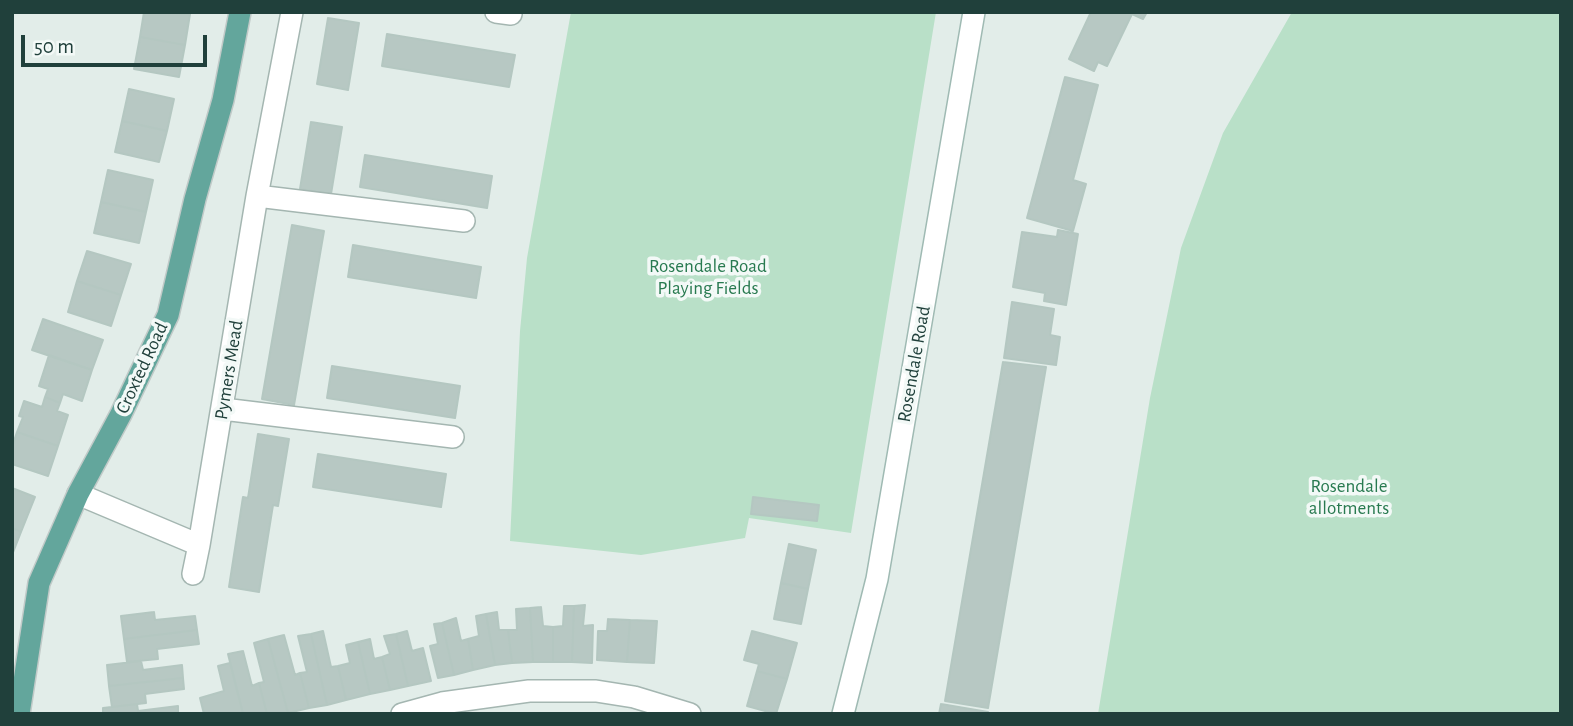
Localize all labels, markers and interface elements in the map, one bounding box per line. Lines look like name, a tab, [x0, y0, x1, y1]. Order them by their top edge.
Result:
scale bar	[24, 21, 210, 65]
text: 50 m	[34, 36, 74, 57]
park label: Rosendale Road Playing Fields	[649, 255, 767, 299]
street label: Rosendale Road	[893, 304, 935, 424]
street label: Croxted Road	[111, 319, 173, 417]
street label: Pymers Mead	[210, 319, 248, 421]
park label: Rosendale allotments	[1309, 475, 1389, 519]

